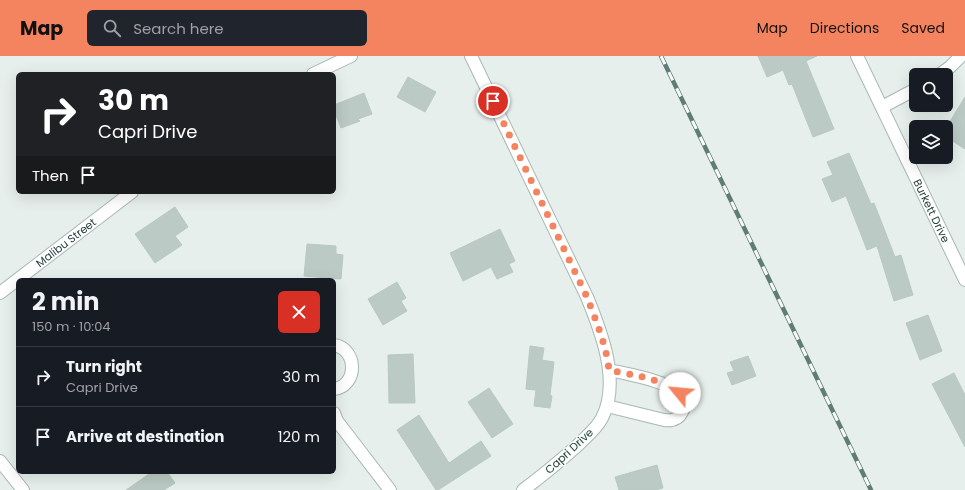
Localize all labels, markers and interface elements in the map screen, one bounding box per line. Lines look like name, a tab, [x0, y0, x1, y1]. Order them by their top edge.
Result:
search box	[87, 10, 367, 46]
text: Map	[20, 15, 63, 42]
icon: search	[101, 17, 123, 39]
text: Search here	[133, 18, 224, 39]
text: Map	[757, 18, 788, 38]
text: Directions	[810, 18, 879, 38]
text: Saved	[901, 18, 945, 38]
map controls	[909, 68, 953, 164]
button: search	[909, 68, 953, 112]
text: 30 m	[98, 81, 169, 120]
pin	[476, 84, 510, 118]
icon: right	[32, 88, 84, 140]
icon: arrive	[482, 90, 504, 112]
text: Capri Drive	[98, 119, 197, 144]
button: layers	[909, 120, 953, 164]
icon: arrive	[77, 164, 99, 186]
text: Then	[32, 165, 69, 186]
street label: Burkett Drive	[910, 176, 954, 246]
street label: Malibu Street	[32, 214, 99, 271]
text: 2 min	[32, 285, 99, 318]
button: close	[278, 291, 320, 333]
text: 150 m · 10:04	[32, 317, 110, 336]
text: Turn right	[66, 356, 142, 377]
icon: right	[32, 366, 54, 388]
text: 30 m	[282, 366, 320, 387]
position arrow	[659, 372, 701, 414]
text: Capri Drive	[66, 378, 138, 397]
street label: Capri Drive	[541, 424, 597, 478]
icon: arrive	[32, 426, 54, 448]
text: Arrive at destination	[66, 426, 224, 447]
text: 120 m	[278, 426, 320, 447]

